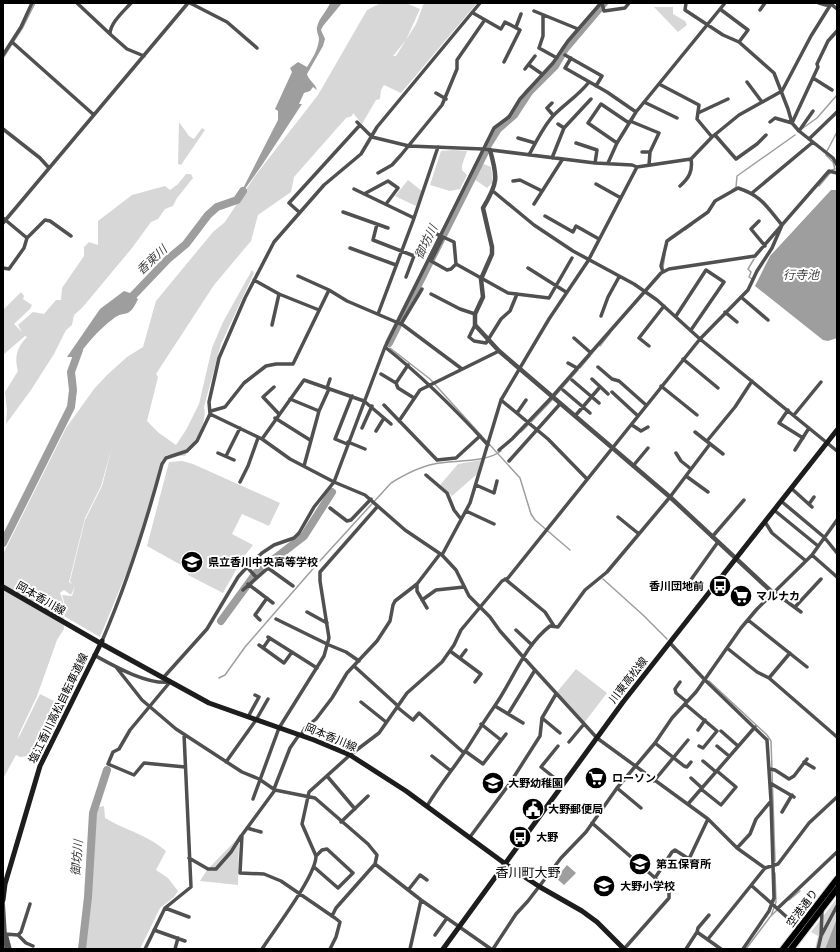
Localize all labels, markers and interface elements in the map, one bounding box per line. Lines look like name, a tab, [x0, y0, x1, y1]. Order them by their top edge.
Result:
water label: 御坊川	[411, 221, 441, 261]
water label: 香東川	[133, 241, 171, 277]
water label: 行寺池	[783, 267, 820, 282]
school or university icon: 県立香川中央高等学校	[179, 549, 205, 575]
place label: 県立香川中央高等学校	[208, 555, 318, 569]
bus stop icon: 香川団地前	[707, 573, 733, 599]
street label: 岡本香川線	[14, 578, 68, 618]
place label: 香川団地前	[649, 579, 704, 593]
supermarket icon: マルナカ	[728, 583, 754, 609]
place label: マルナカ	[756, 589, 800, 603]
street label: 塩江香川高松自転車道線	[25, 651, 91, 765]
street label: 川東高松線	[606, 654, 650, 706]
street label: 岡本香川線	[303, 720, 359, 754]
supermarket icon: ローソン	[583, 765, 609, 791]
school or university icon: 大野幼稚園	[480, 770, 506, 796]
place label: ローソン	[612, 771, 656, 785]
place label: 大野幼稚園	[508, 776, 563, 790]
public building icon: 大野郵便局	[520, 796, 546, 822]
place label: 大野郵便局	[548, 802, 603, 816]
bus stop icon: 大野	[507, 824, 533, 850]
place label: 大野	[536, 830, 559, 844]
water label: 御坊川	[67, 837, 86, 877]
school or university icon: 第五保育所	[627, 851, 653, 877]
place label: 第五保育所	[656, 857, 711, 871]
district label: 香川町大野	[495, 864, 561, 881]
school or university icon: 大野小学校	[591, 873, 617, 899]
place label: 大野小学校	[620, 879, 675, 893]
street label: 空港通り	[783, 886, 821, 930]

